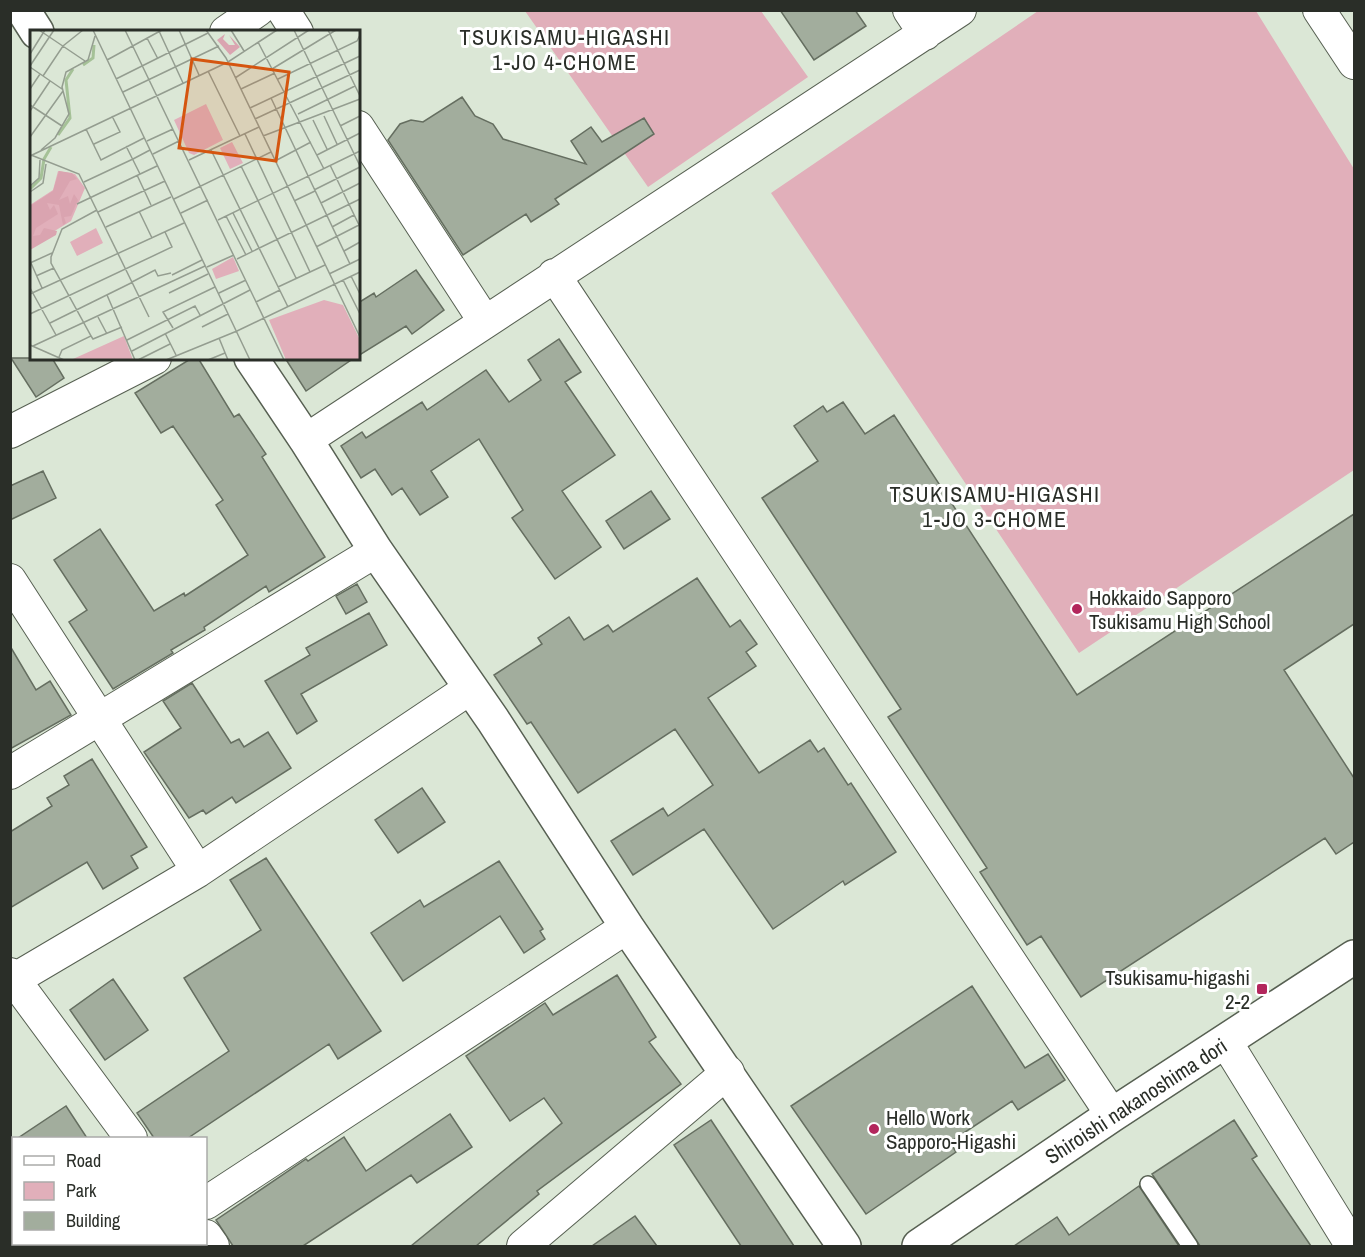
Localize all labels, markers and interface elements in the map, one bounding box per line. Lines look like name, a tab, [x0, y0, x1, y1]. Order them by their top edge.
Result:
district label: TSUKISAMU-HIGASHI 1-JO 4-CHOME	[460, 22, 670, 77]
inset map	[30, 30, 360, 360]
district label: TSUKISAMU-HIGASHI 1-JO 3-CHOME	[890, 479, 1100, 534]
place label: Hokkaido Sapporo Tsukisamu High School	[1089, 583, 1270, 636]
marker: Hokkaido Sapporo Tsukisamu High School	[1070, 602, 1084, 616]
place label: Tsukisamu-higashi 2-2	[1105, 963, 1250, 1016]
marker: Tsukisamu-higashi 2-2	[1255, 982, 1269, 996]
street label: Shiroishi nakanoshima dori	[1039, 1031, 1233, 1171]
place label: Hello Work Sapporo-Higashi	[886, 1103, 1016, 1156]
marker: Hello Work Sapporo-Higashi	[867, 1122, 881, 1136]
legend	[12, 1137, 207, 1245]
text: Road	[66, 1148, 101, 1173]
text: Park	[66, 1178, 97, 1203]
text: Building	[66, 1208, 121, 1233]

